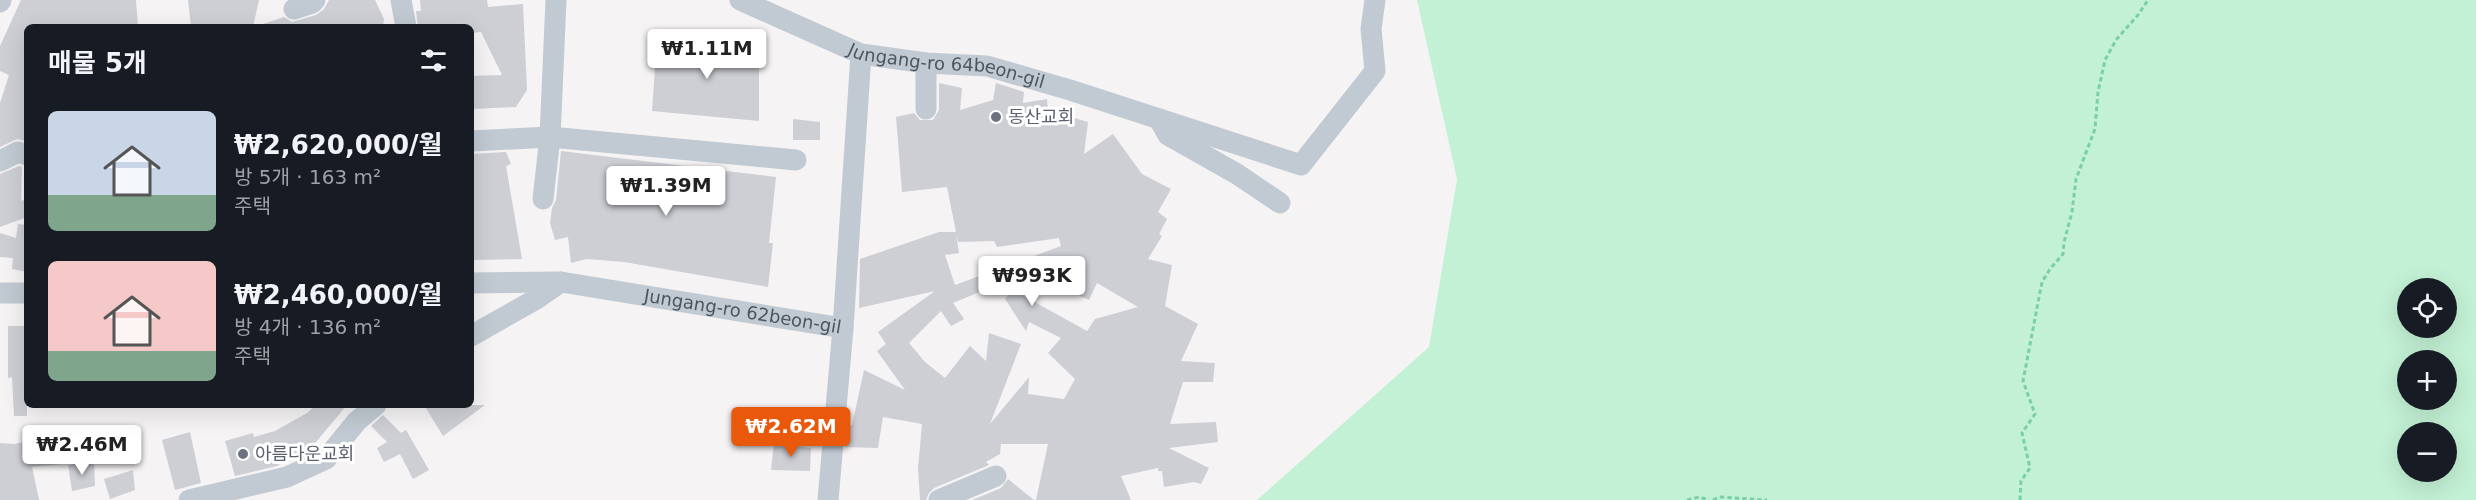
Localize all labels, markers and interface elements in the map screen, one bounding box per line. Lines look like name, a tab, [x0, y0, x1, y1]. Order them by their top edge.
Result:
pin: ₩1.11M	[658, 29, 756, 80]
text: ₩1.11M	[661, 36, 753, 60]
street label: Jungang-ro 64beon-gil	[844, 38, 1047, 92]
icon: filters	[417, 44, 450, 77]
text: 매물 5개	[48, 48, 147, 78]
place label: 동산교회	[1008, 106, 1074, 127]
marker: 동산교회	[989, 110, 1003, 124]
text: ₩2,620,000/월	[234, 130, 443, 160]
icon: home	[96, 135, 168, 207]
text: 방 5개 · 163 m²	[234, 165, 381, 189]
pin: ₩1.39M	[617, 166, 715, 217]
text: ₩1.39M	[620, 173, 712, 197]
text: 주택	[234, 194, 271, 218]
pin: ₩993K	[990, 256, 1074, 307]
text: ₩993K	[992, 263, 1072, 287]
map controls	[2397, 278, 2457, 482]
button: locate	[2397, 278, 2457, 338]
text: ₩2,460,000/월	[234, 280, 443, 310]
icon: home	[96, 285, 168, 357]
street label: Jungang-ro 62beon-gil	[642, 285, 843, 338]
text: 방 4개 · 136 m²	[234, 315, 381, 339]
text: 주택	[234, 344, 271, 368]
button: +	[2397, 350, 2457, 410]
pin: ₩2.62M	[742, 407, 840, 458]
text: ₩2.62M	[745, 414, 837, 438]
button: −	[2397, 422, 2457, 482]
pin: ₩2.46M	[33, 425, 131, 476]
text: ₩2.46M	[36, 432, 128, 456]
place label: 아름다운교회	[255, 443, 354, 464]
marker: 아름다운교회	[236, 447, 250, 461]

